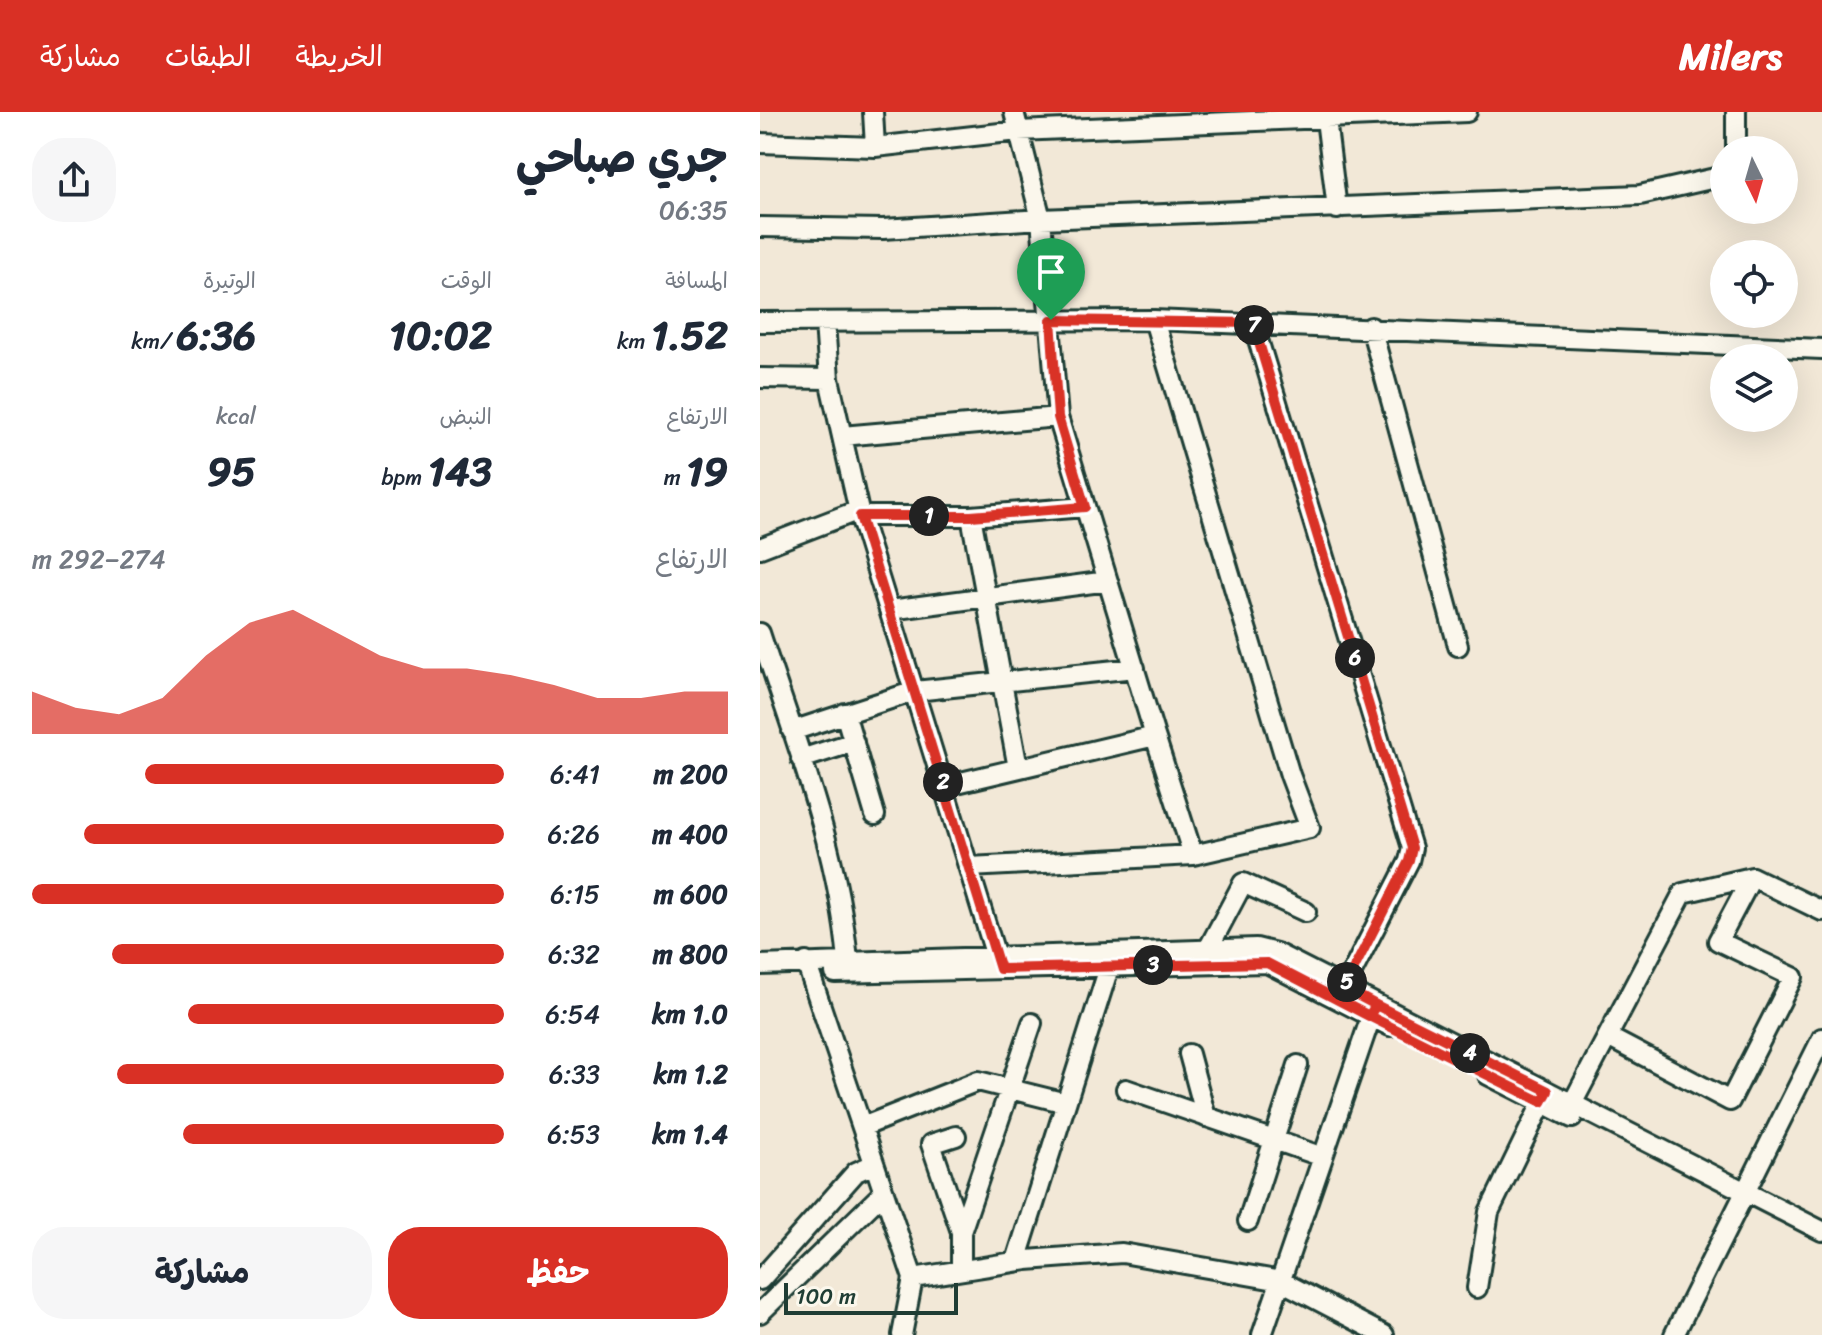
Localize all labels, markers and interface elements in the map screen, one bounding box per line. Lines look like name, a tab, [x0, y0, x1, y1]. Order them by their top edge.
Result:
text: Milers	[1679, 23, 1782, 90]
text: مشاركة	[40, 32, 121, 81]
text: الطبقات	[165, 32, 251, 81]
text: الخريطة	[295, 32, 383, 81]
text: جري صباحي	[516, 118, 728, 196]
north arrow	[1710, 136, 1798, 224]
map controls	[1710, 136, 1798, 432]
button: share	[32, 138, 116, 222]
text: 06:35	[659, 187, 728, 233]
pin	[1017, 238, 1085, 320]
button: locate	[1710, 240, 1798, 328]
icon: arrive	[1029, 250, 1073, 294]
text: الوتيرة	[203, 261, 256, 300]
text: الوقت	[441, 261, 492, 300]
text: المسافة	[665, 261, 728, 300]
text: 6:36	[177, 300, 256, 371]
text: 10:02	[389, 300, 492, 371]
text: 1.52	[651, 300, 728, 371]
pin: 7	[1234, 305, 1274, 345]
text: 7	[1248, 305, 1260, 344]
text: /km	[131, 322, 177, 361]
text: km	[617, 322, 651, 361]
button: layers	[1710, 344, 1798, 432]
text: kcal	[216, 397, 256, 436]
text: النبض	[439, 397, 492, 436]
text: الارتفاع	[666, 397, 728, 436]
text: 95	[207, 436, 256, 507]
text: 143	[428, 436, 492, 507]
text: 19	[686, 436, 728, 507]
text: bpm	[382, 458, 428, 497]
text: m	[664, 458, 686, 497]
pin: 1	[909, 496, 949, 536]
text: 1	[924, 496, 934, 535]
text: 274–292 m	[32, 536, 166, 582]
text: الارتفاع	[655, 536, 728, 582]
pin: 6	[1335, 638, 1375, 678]
text: 6	[1349, 638, 1361, 677]
text: 6:41	[550, 751, 600, 797]
text: 200 m	[653, 751, 728, 797]
pin: 2	[923, 762, 963, 802]
text: 2	[937, 762, 949, 801]
text: 6:26	[548, 811, 600, 857]
text: 400 m	[652, 811, 728, 857]
text: 6:15	[550, 871, 600, 917]
text: 600 m	[654, 871, 728, 917]
text: 6:32	[548, 931, 600, 977]
text: 800 m	[653, 931, 728, 977]
pin: 3	[1133, 945, 1173, 985]
text: 3	[1147, 945, 1159, 984]
pin: 5	[1327, 962, 1367, 1002]
text: 5	[1340, 962, 1354, 1001]
text: 6:54	[545, 991, 600, 1037]
text: 1.0 km	[652, 991, 728, 1037]
pin: 4	[1450, 1033, 1490, 1073]
text: 4	[1463, 1033, 1477, 1072]
text: 6:33	[549, 1051, 600, 1097]
text: 1.2 km	[653, 1051, 728, 1097]
text: 6:53	[547, 1111, 600, 1157]
text: 1.4 km	[652, 1111, 728, 1157]
button: مشاركة	[32, 1227, 372, 1319]
button: حفظ	[388, 1227, 728, 1319]
text: 100 m	[796, 1277, 856, 1316]
scale bar	[784, 1279, 958, 1315]

